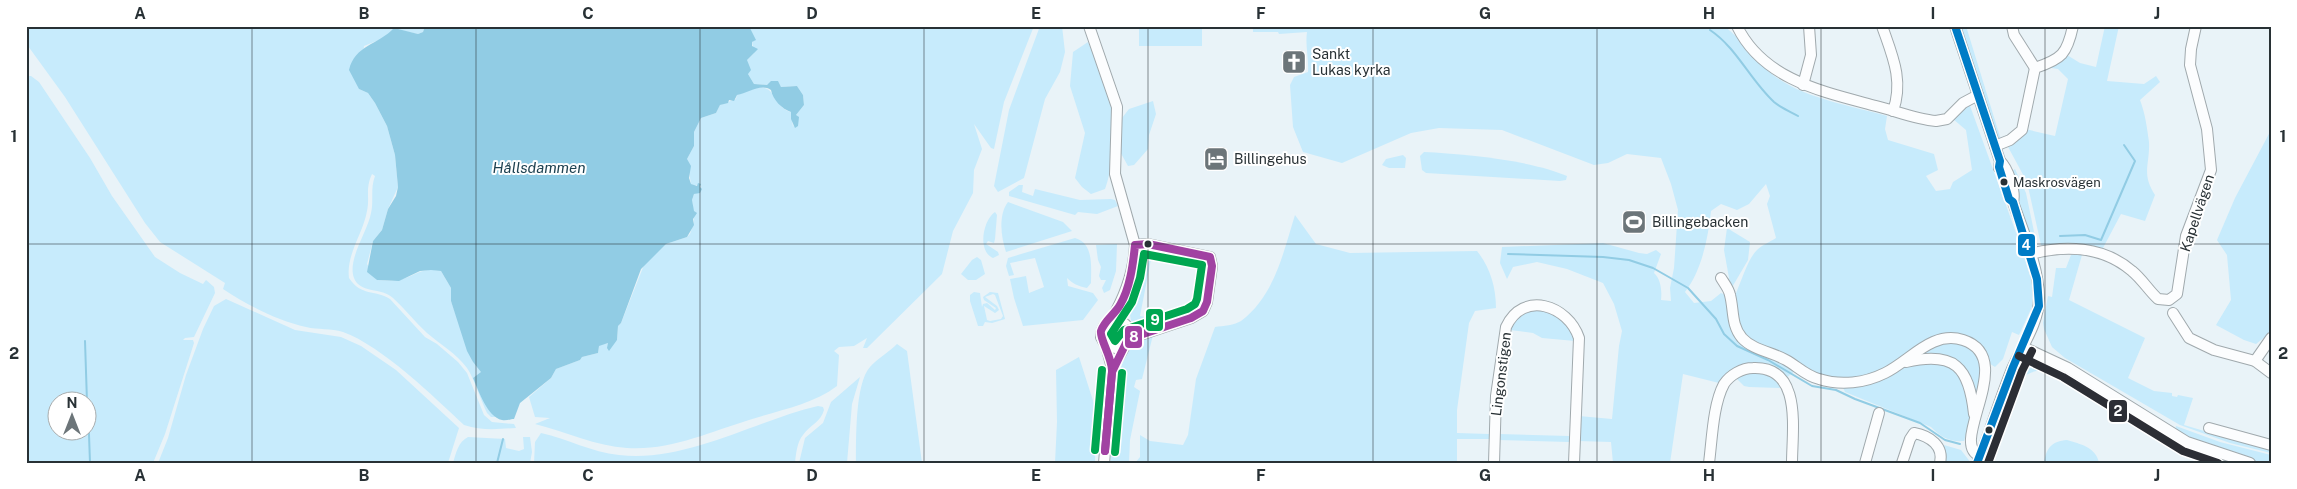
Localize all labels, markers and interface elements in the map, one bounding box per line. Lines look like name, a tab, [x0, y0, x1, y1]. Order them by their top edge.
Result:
text: A	[134, 4, 146, 23]
text: B	[359, 4, 370, 23]
text: C	[582, 4, 594, 23]
text: D	[806, 4, 818, 23]
text: E	[1031, 4, 1041, 23]
text: F	[1256, 4, 1266, 23]
text: G	[1479, 4, 1491, 23]
text: H	[1703, 4, 1715, 23]
text: I	[1931, 4, 1935, 23]
text: J	[2154, 4, 2160, 23]
place label: Sankt Lukas kyrka	[1312, 46, 1391, 78]
church icon: Sankt Lukas kyrka	[1281, 49, 1307, 75]
text: 1	[11, 127, 17, 146]
text: 1	[2280, 127, 2286, 146]
hotel icon: Billingehus	[1203, 146, 1229, 172]
place label: Billingehus	[1234, 151, 1306, 167]
water label: Hållsdammen	[492, 159, 586, 176]
street label: Kapellvägen	[2177, 172, 2217, 254]
place label: Maskrosvägen	[2013, 175, 2101, 190]
marker: Maskrosvägen	[1999, 177, 2009, 187]
sports icon: Billingebacken	[1621, 209, 1647, 235]
place label: Billingebacken	[1652, 214, 1748, 230]
line badge: 4	[2017, 233, 2036, 257]
text: 4	[2021, 237, 2031, 253]
unlabelled marker	[1143, 239, 1153, 249]
line badge: 9	[1145, 308, 1164, 332]
text: 9	[1150, 312, 1160, 328]
line badge: 8	[1124, 325, 1143, 349]
text: 8	[1129, 329, 1139, 345]
street label: Lingonstigen	[1488, 331, 1514, 417]
text: 2	[9, 344, 19, 363]
text: 2	[2278, 344, 2288, 363]
north arrow	[48, 392, 98, 442]
text: N	[67, 395, 77, 411]
line badge: 2	[2108, 399, 2128, 423]
text: 2	[2114, 403, 2123, 419]
unlabelled marker	[1984, 425, 1994, 435]
text: A	[134, 466, 146, 485]
text: B	[359, 466, 370, 485]
text: C	[582, 466, 594, 485]
text: D	[806, 466, 818, 485]
text: E	[1031, 466, 1041, 485]
text: F	[1256, 466, 1266, 485]
text: G	[1479, 466, 1491, 485]
text: H	[1703, 466, 1715, 485]
text: I	[1931, 466, 1935, 485]
text: J	[2154, 466, 2160, 485]

